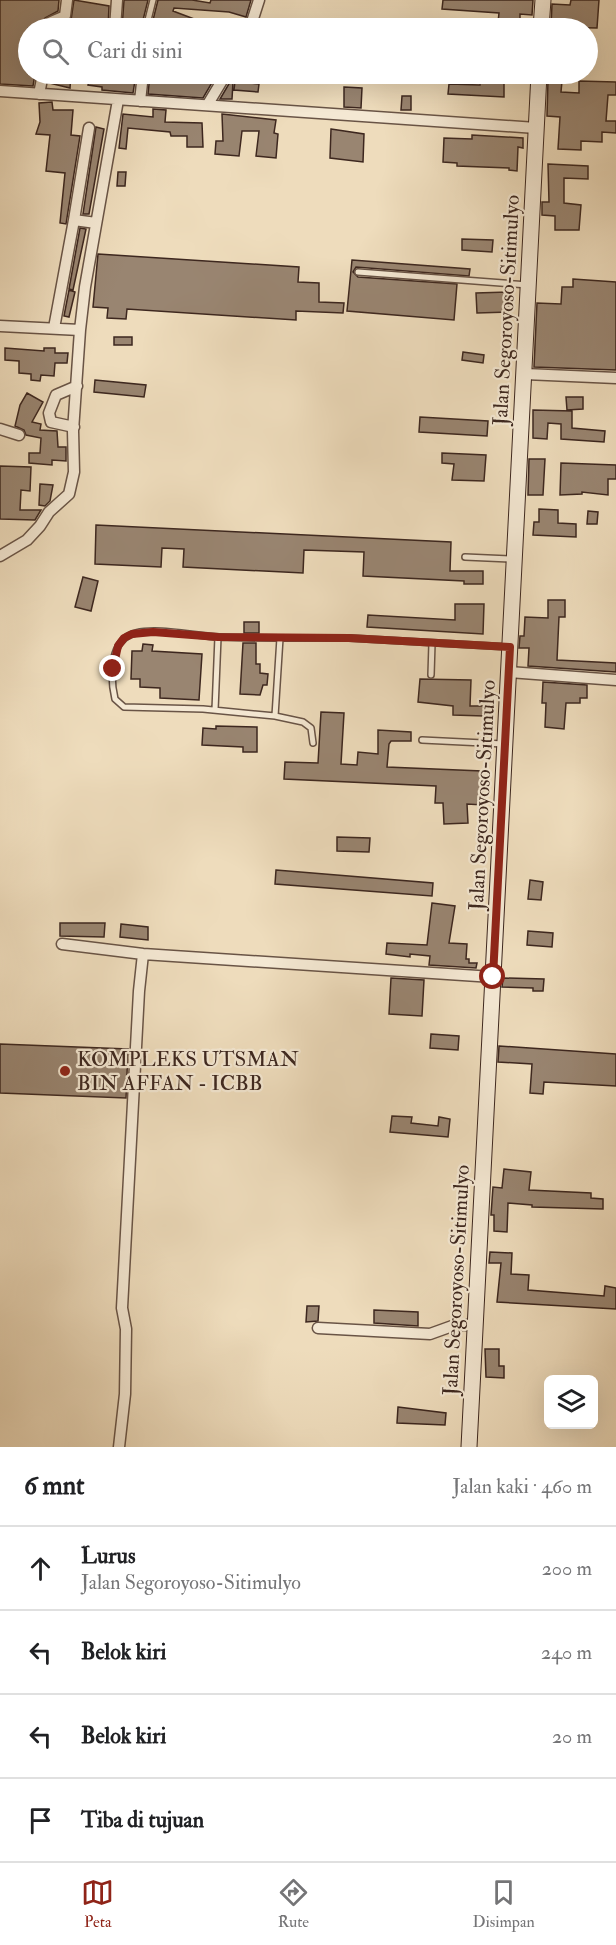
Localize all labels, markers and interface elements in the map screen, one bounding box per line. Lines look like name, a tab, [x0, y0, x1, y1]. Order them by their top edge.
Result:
search box	[18, 18, 598, 84]
icon: search	[39, 35, 72, 68]
text: Cari di sini	[87, 37, 183, 65]
street label: Jalan Segoroyoso-Sitimulyo	[487, 194, 526, 427]
route end	[99, 655, 125, 681]
street label: Jalan Segoroyoso-Sitimulyo	[463, 679, 502, 912]
route start	[479, 963, 505, 989]
place label: KOMPLEKS UTSMAN BIN AFFAN - ICBB	[77, 1046, 299, 1097]
marker: KOMPLEKS UTSMAN BIN AFFAN - ICBB	[58, 1064, 72, 1078]
street label: Jalan Segoroyoso-Sitimulyo	[437, 1164, 476, 1397]
map controls	[544, 1375, 598, 1429]
button: layers	[544, 1375, 598, 1429]
text: 6 mnt	[24, 1470, 84, 1502]
text: Jalan kaki · 460 m	[453, 1474, 592, 1499]
text: Lurus	[81, 1542, 135, 1570]
icon: ahead	[24, 1552, 57, 1585]
text: 200 m	[542, 1556, 592, 1581]
text: Jalan Segoroyoso-Sitimulyo	[81, 1570, 301, 1595]
icon: left	[24, 1636, 57, 1669]
text: Belok kiri	[81, 1638, 166, 1666]
text: 240 m	[541, 1640, 592, 1665]
icon: left	[24, 1720, 57, 1753]
text: Belok kiri	[81, 1722, 166, 1750]
text: 20 m	[552, 1724, 592, 1749]
icon: arrive	[24, 1804, 57, 1837]
text: Tiba di tujuan	[81, 1806, 204, 1834]
tab: Peta	[81, 1876, 114, 1932]
tab: Rute	[277, 1876, 310, 1932]
tab: Disimpan	[472, 1876, 535, 1932]

